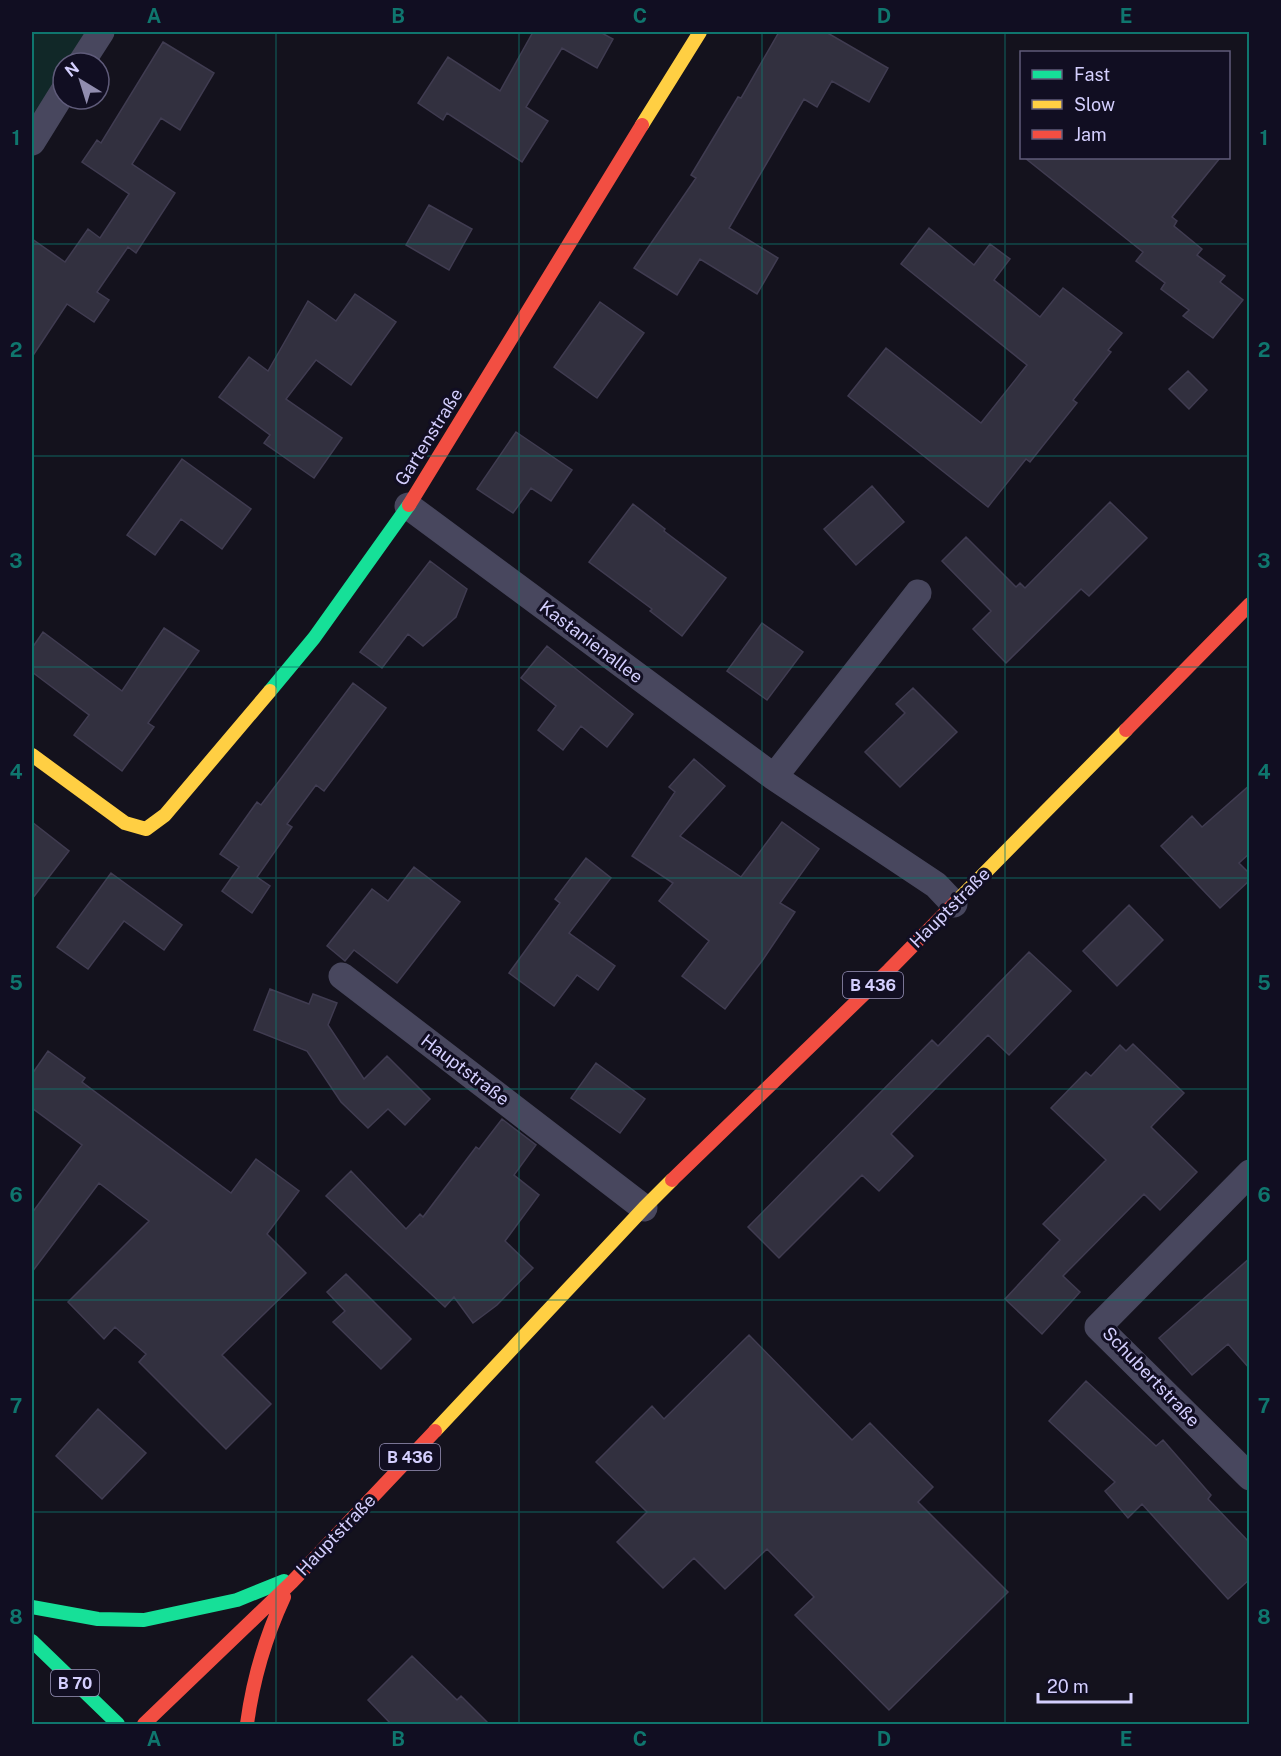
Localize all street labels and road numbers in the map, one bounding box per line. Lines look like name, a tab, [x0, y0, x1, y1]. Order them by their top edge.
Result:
street label: Gartenstraße	[390, 384, 467, 489]
street label: Kastanienallee	[536, 596, 647, 687]
street label: Hauptstraße	[905, 863, 994, 952]
road number: B 436	[843, 972, 903, 998]
street label: Hauptstraße	[417, 1030, 514, 1110]
street label: Schubertstraße	[1098, 1322, 1204, 1431]
road number: B 436	[380, 1444, 440, 1470]
street label: Hauptstraße	[292, 1490, 380, 1580]
road number: B 70	[51, 1670, 99, 1696]

